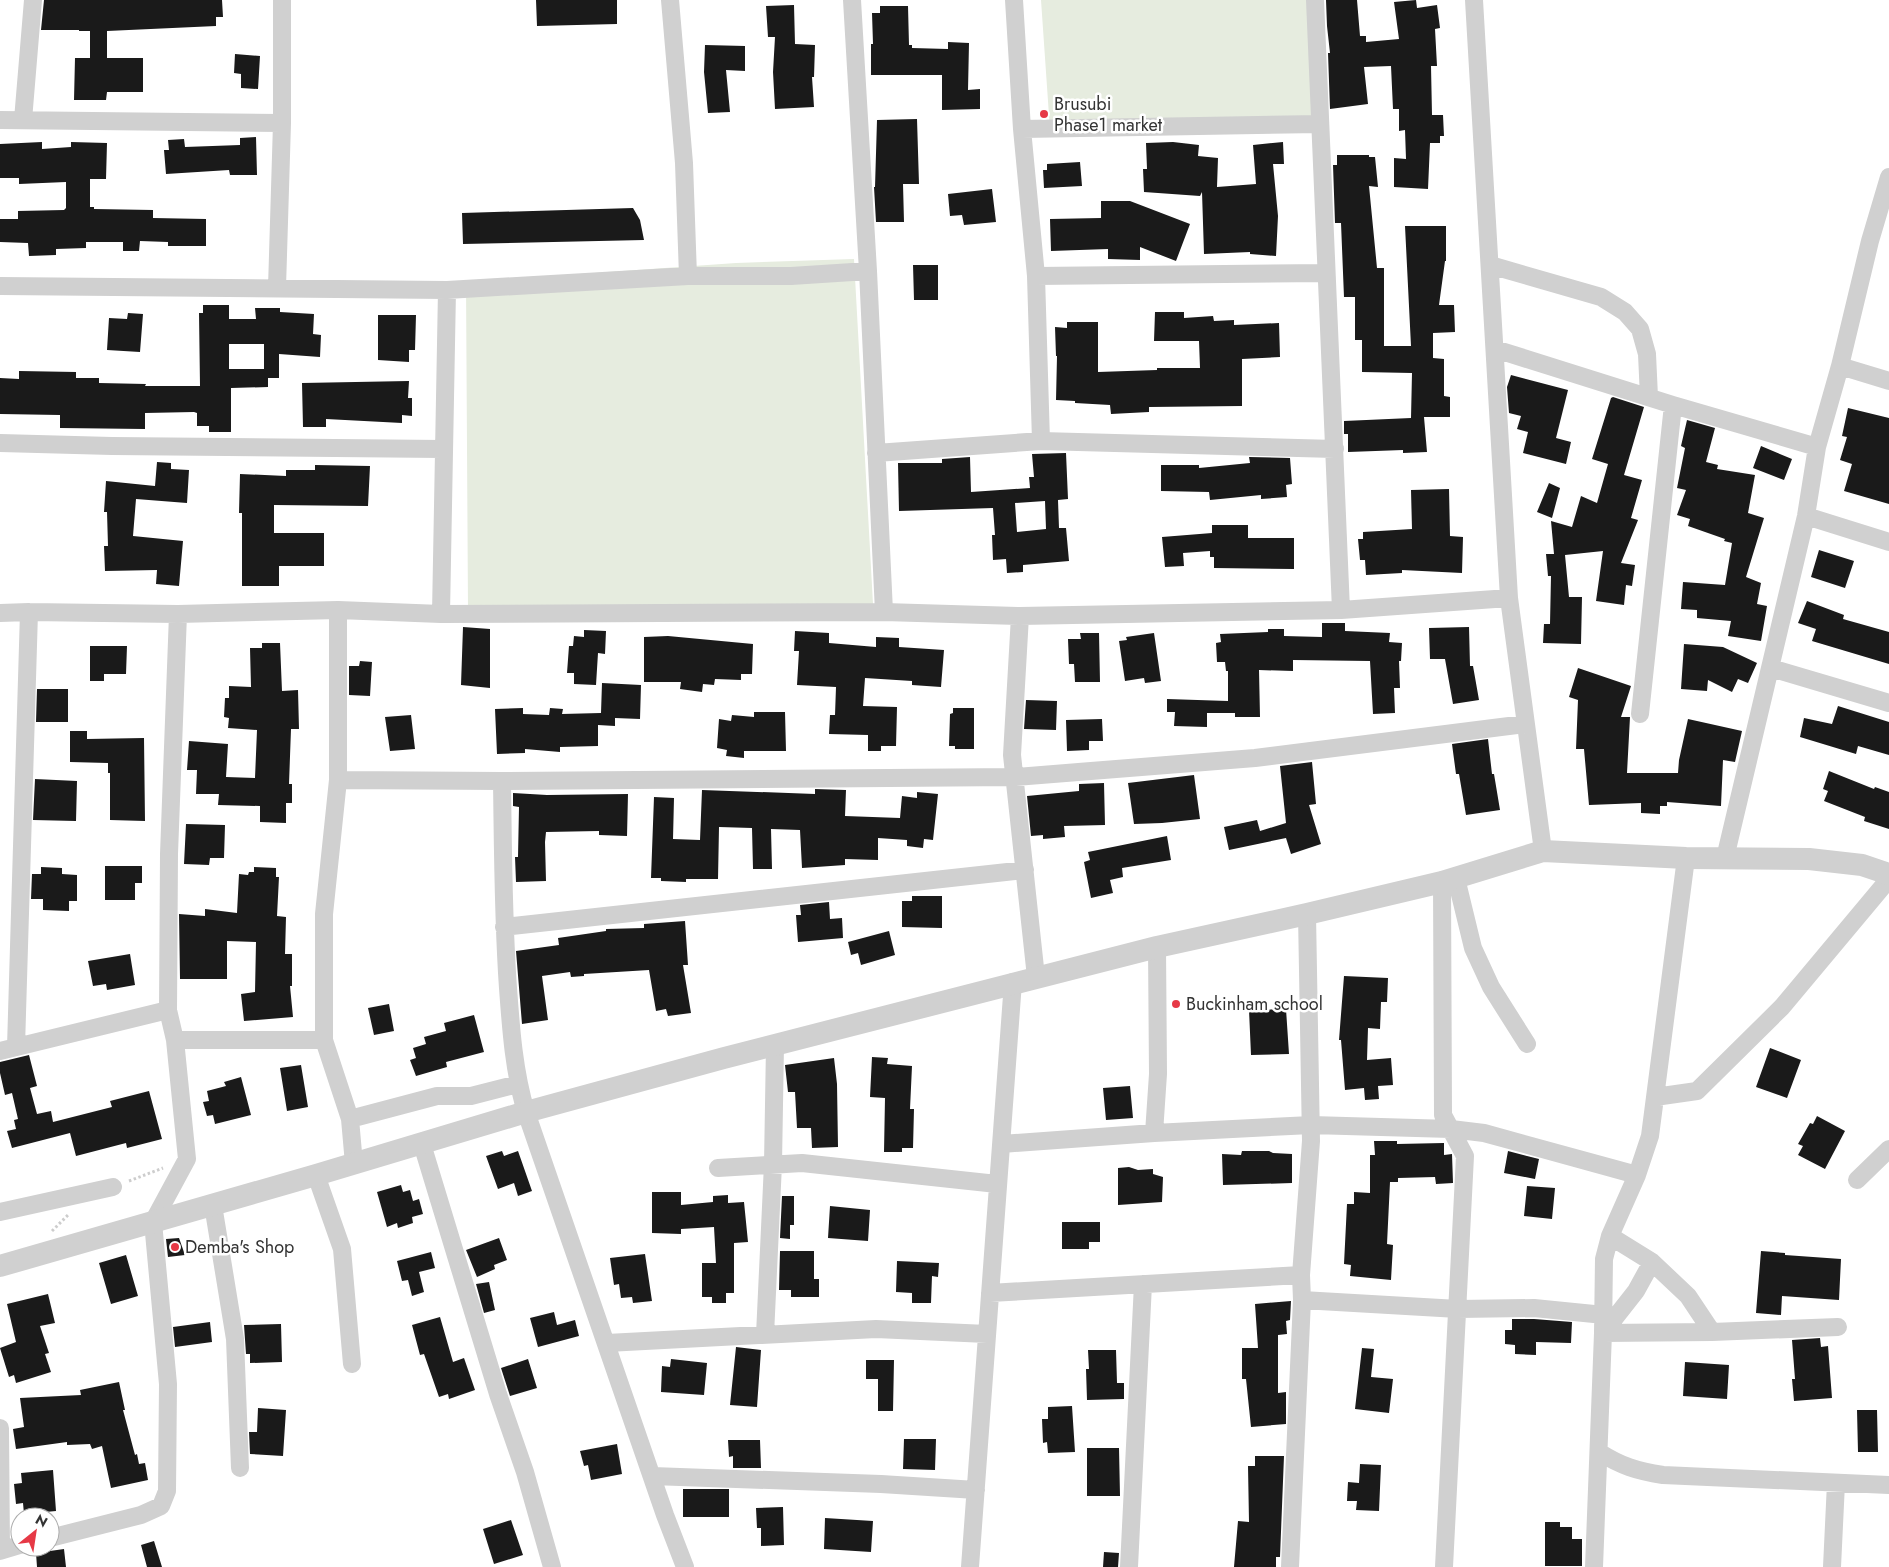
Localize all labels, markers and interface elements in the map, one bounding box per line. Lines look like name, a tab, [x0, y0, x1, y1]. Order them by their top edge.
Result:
place label: Brusubi Phase1 market	[1054, 91, 1163, 138]
marker: Brusubi Phase1 market	[1038, 108, 1050, 120]
place label: Buckinham school	[1186, 991, 1323, 1017]
marker: Buckinham school	[1170, 998, 1182, 1010]
place label: Demba's Shop	[185, 1234, 294, 1260]
marker: Demba's Shop	[169, 1241, 181, 1253]
north arrow	[10, 1507, 60, 1557]
text: N	[32, 1509, 51, 1532]

